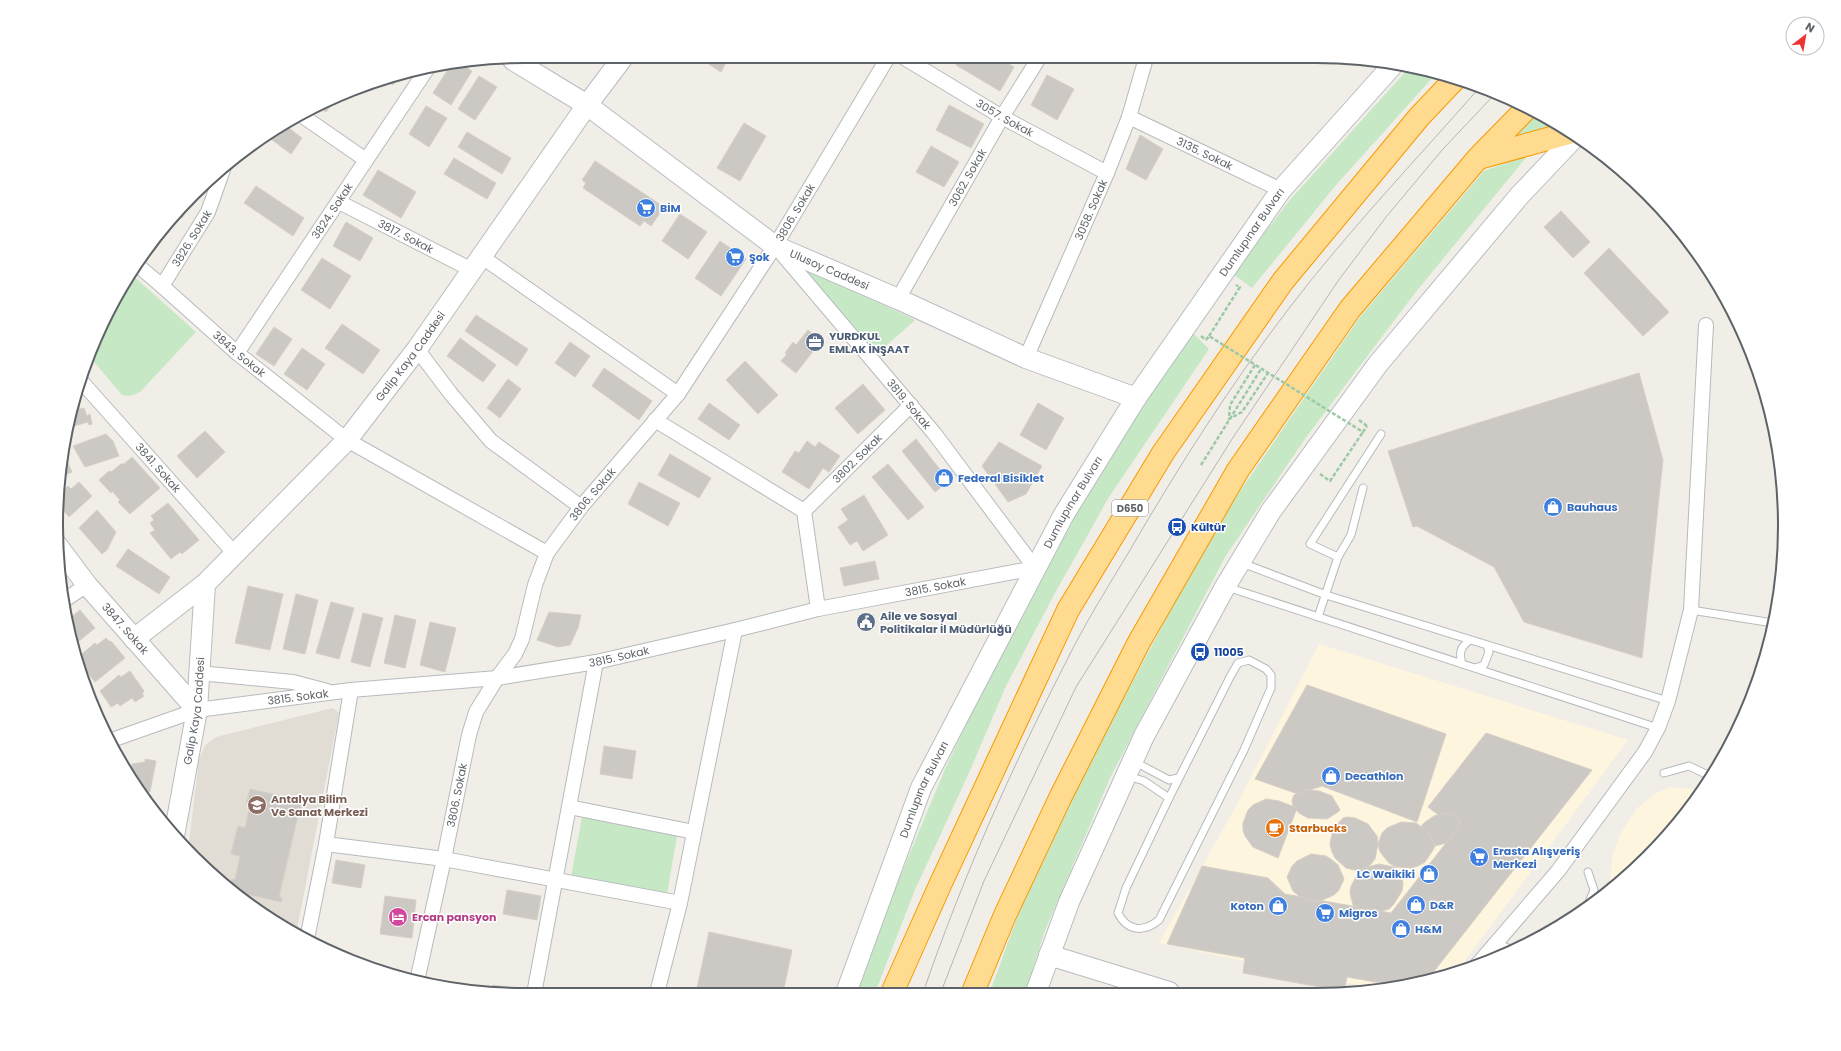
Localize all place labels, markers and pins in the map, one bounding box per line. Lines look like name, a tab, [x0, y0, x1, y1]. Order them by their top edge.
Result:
supermarket icon: BİM	[635, 197, 657, 219]
place label: BİM	[660, 200, 681, 216]
supermarket icon: Şok	[724, 246, 746, 268]
place label: Şok	[749, 249, 770, 265]
place label: YURDKUL EMLAK İNŞAAT	[829, 328, 910, 357]
office icon: YURDKUL EMLAK İNŞAAT	[804, 331, 826, 353]
shop icon: Federal Bisiklet	[933, 467, 955, 489]
place label: Federal Bisiklet	[958, 470, 1044, 486]
shop icon: Bauhaus	[1542, 496, 1564, 518]
place label: Bauhaus	[1567, 499, 1618, 515]
bus stop icon: Kültür	[1166, 516, 1188, 538]
place label: Kültür	[1191, 519, 1226, 535]
place label: Aile ve Sosyal Politikalar İl Müdürlüğü	[880, 608, 1012, 637]
public building icon: Aile ve Sosyal Politikalar İl Müdürlüğü	[855, 611, 877, 633]
bus stop icon: 11005	[1189, 641, 1211, 663]
place label: 11005	[1214, 644, 1244, 660]
shop icon: Decathlon	[1320, 765, 1342, 787]
place label: Decathlon	[1345, 768, 1403, 784]
place label: Antalya Bilim Ve Sanat Merkezi	[271, 791, 368, 820]
school or university icon: Antalya Bilim Ve Sanat Merkezi	[246, 794, 268, 816]
cafe icon: Starbucks	[1264, 817, 1286, 839]
place label: Starbucks	[1289, 820, 1347, 836]
place label: Erasta Alışveriş Merkezi	[1493, 843, 1580, 872]
supermarket icon: Erasta Alışveriş Merkezi	[1468, 846, 1490, 868]
shop icon: LC Waikiki	[1418, 863, 1440, 885]
place label: LC Waikiki	[1357, 866, 1415, 882]
shop icon: D&R	[1405, 894, 1427, 916]
shop icon: Koton	[1267, 895, 1289, 917]
place label: D&R	[1430, 897, 1454, 913]
place label: Koton	[1230, 898, 1264, 914]
supermarket icon: Migros	[1314, 902, 1336, 924]
place label: Migros	[1339, 905, 1378, 921]
hotel icon: Ercan pansyon	[387, 906, 409, 928]
place label: Ercan pansyon	[412, 909, 496, 925]
shop icon: H&M	[1390, 918, 1412, 940]
place label: H&M	[1415, 921, 1442, 937]

